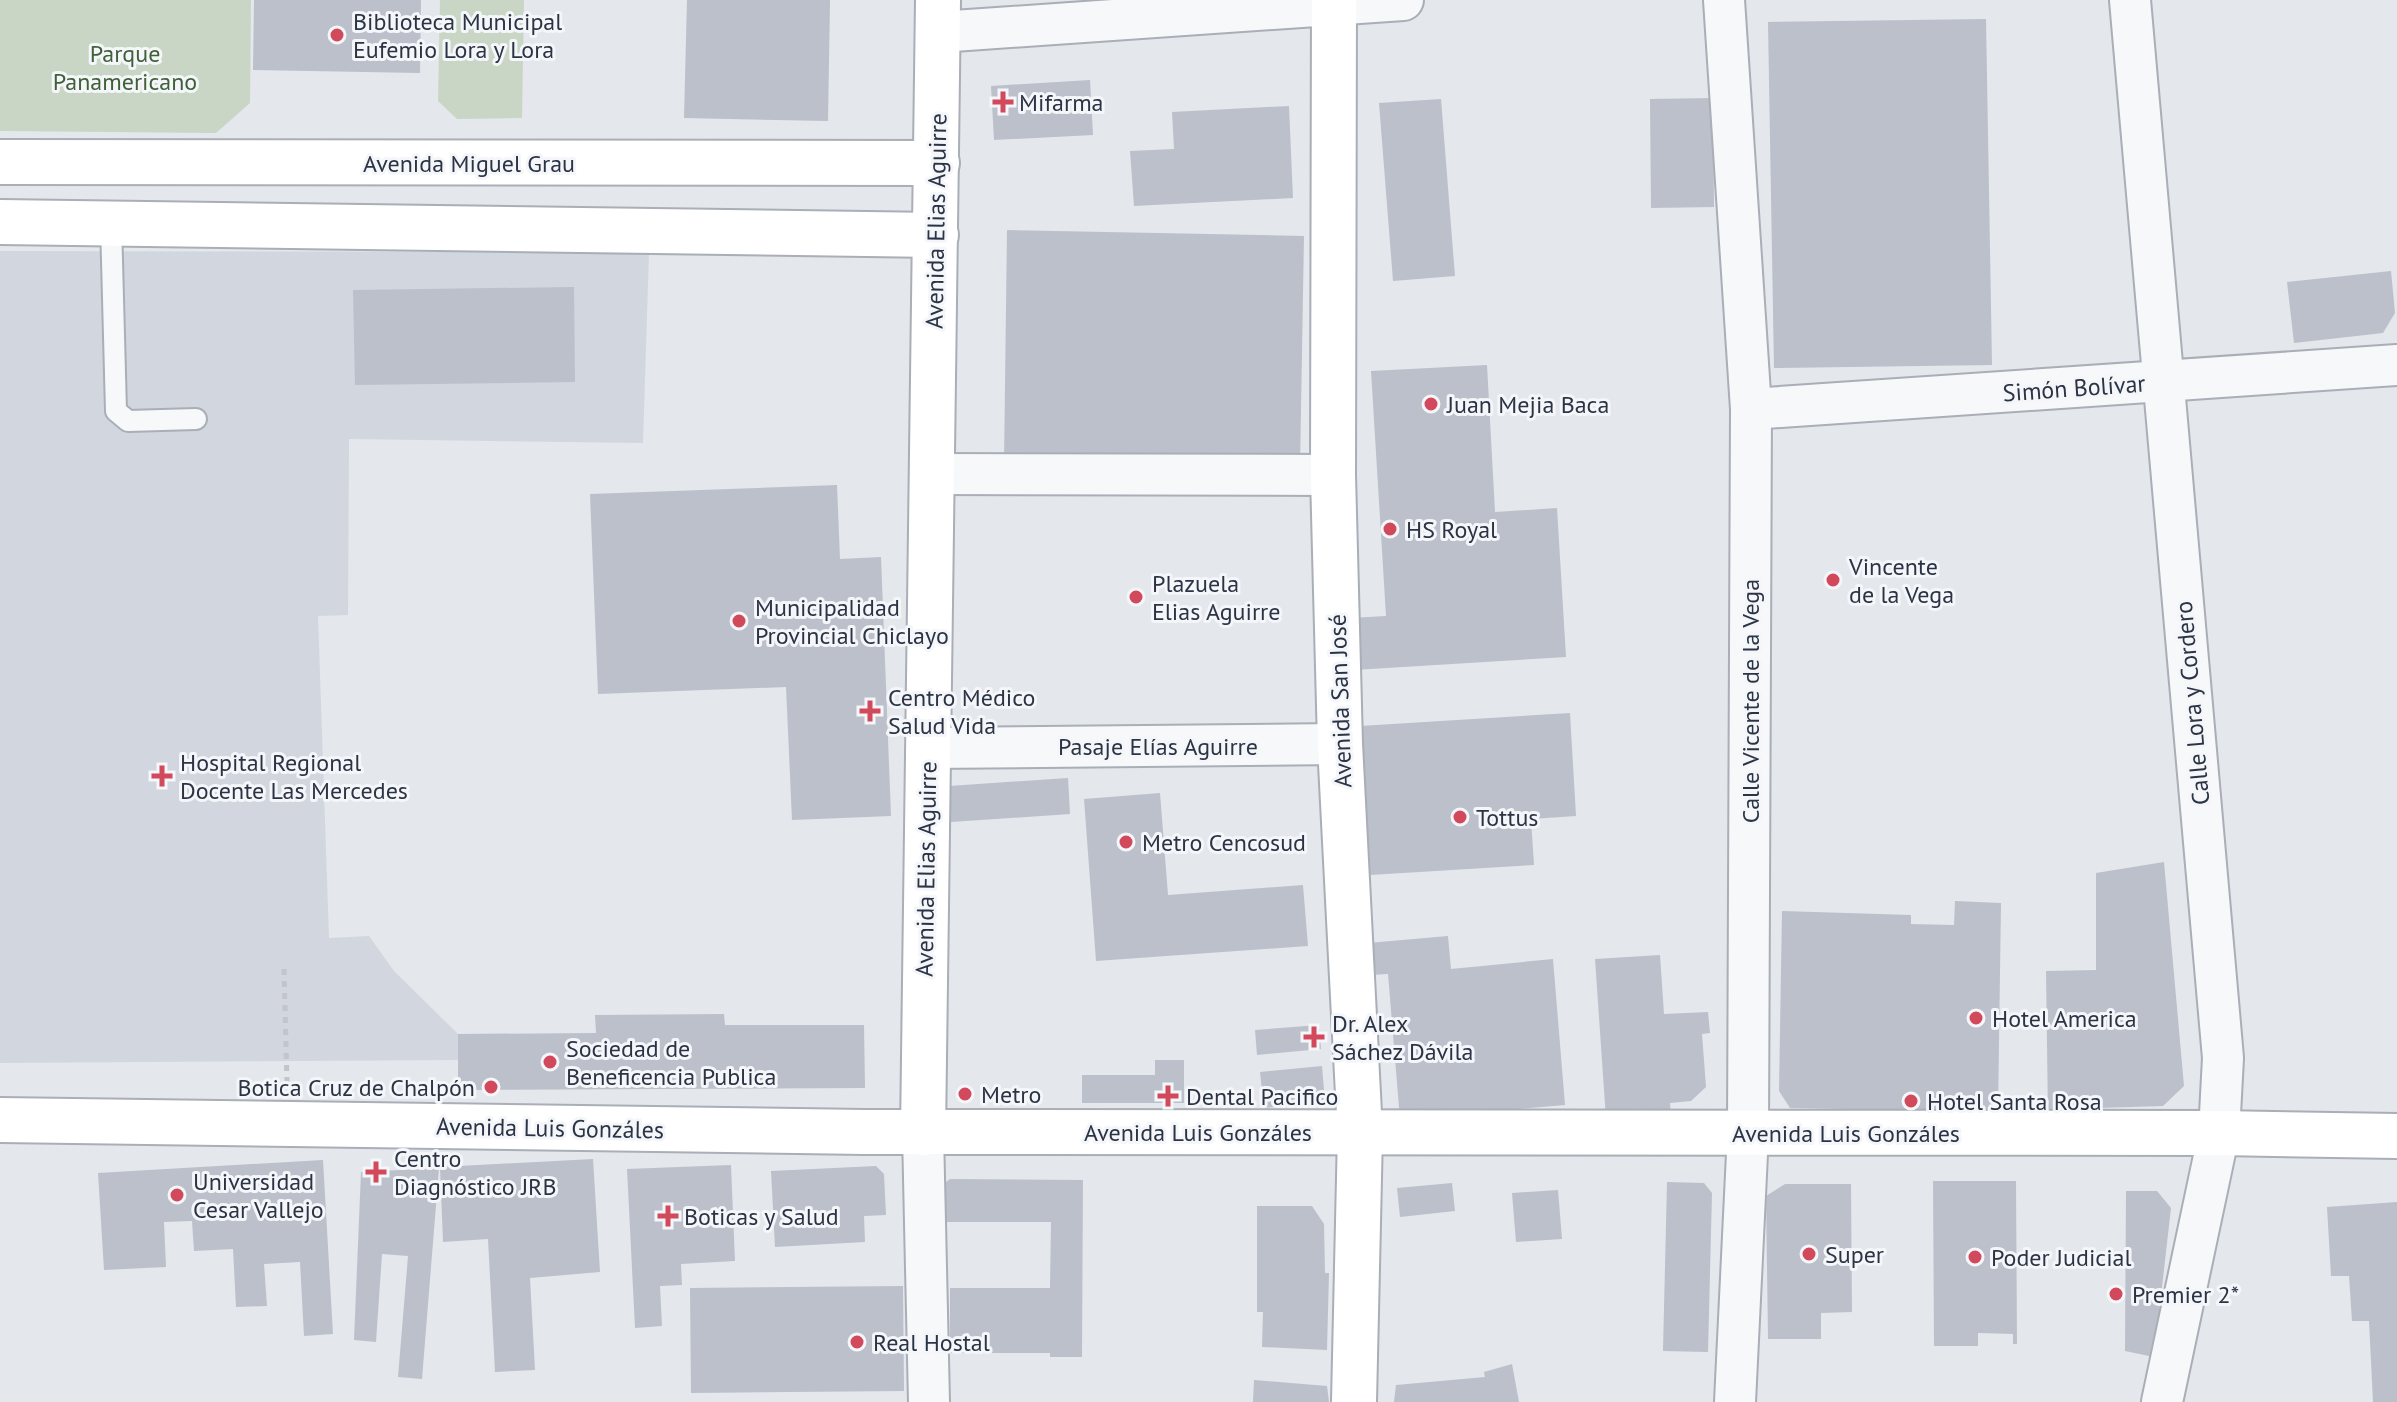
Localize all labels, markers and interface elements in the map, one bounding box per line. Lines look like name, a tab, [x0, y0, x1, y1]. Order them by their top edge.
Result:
place label: Biblioteca Municipal Eufemio Lora y Lora	[353, 6, 562, 65]
marker: Biblioteca Municipal Eufemio Lora y Lora	[328, 26, 346, 44]
park label: Parque Panamericano	[53, 38, 197, 97]
place label: Mifarma	[1019, 87, 1104, 118]
marker: Mifarma	[994, 93, 1012, 111]
street label: Avenida Elias Aguirre	[919, 113, 953, 329]
street label: Avenida Miguel Grau	[363, 148, 575, 179]
street label: Simón Bolívar	[2002, 368, 2146, 408]
place label: Juan Mejia Baca	[1446, 389, 1609, 420]
marker: Juan Mejia Baca	[1422, 395, 1440, 413]
place label: HS Royal	[1406, 514, 1497, 545]
marker: HS Royal	[1381, 520, 1399, 538]
place label: Vincente de la Vega	[1848, 551, 1954, 610]
place label: Plazuela Elias Aguirre	[1152, 568, 1280, 627]
marker: Vincente de la Vega	[1824, 571, 1842, 589]
street label: Calle Vicente de la Vega	[1735, 579, 1766, 823]
marker: Plazuela Elias Aguirre	[1127, 588, 1145, 606]
place label: Municipalidad Provincial Chiclayo	[755, 592, 949, 651]
street label: Calle Lora y Cordero	[2168, 600, 2216, 806]
marker: Municipalidad Provincial Chiclayo	[730, 612, 748, 630]
street label: Avenida San José	[1321, 614, 1359, 788]
place label: Centro Médico Salud Vida	[888, 682, 1035, 741]
marker: Centro Médico Salud Vida	[859, 700, 881, 722]
street label: Pasaje Elías Aguirre	[1058, 731, 1258, 762]
place label: Hospital Regional Docente Las Mercedes	[180, 747, 408, 806]
street label: Avenida Elias Aguirre	[909, 761, 943, 977]
marker: Hospital Regional Docente Las Mercedes	[151, 765, 173, 787]
place label: Tottus	[1476, 802, 1538, 833]
marker: Tottus	[1451, 808, 1469, 826]
place label: Metro Cencosud	[1142, 827, 1306, 858]
marker: Metro Cencosud	[1117, 833, 1135, 851]
place label: Hotel America	[1992, 1003, 2137, 1034]
place label: Dr. Alex Sáchez Dávila	[1332, 1008, 1473, 1067]
marker: Hotel America	[1967, 1009, 1985, 1027]
marker: Dr. Alex Sáchez Dávila	[1303, 1026, 1325, 1048]
place label: Sociedad de Beneficencia Publica	[566, 1033, 776, 1092]
marker: Sociedad de Beneficencia Publica	[541, 1053, 559, 1071]
place label: Botica Cruz de Chalpón	[237, 1072, 475, 1103]
marker: Botica Cruz de Chalpón	[482, 1078, 500, 1096]
place label: Metro	[981, 1079, 1041, 1110]
place label: Dental Pacifico	[1186, 1081, 1338, 1112]
marker: Metro	[956, 1085, 974, 1103]
marker: Dental Pacifico	[1157, 1085, 1179, 1107]
place label: Hotel Santa Rosa	[1927, 1086, 2102, 1117]
marker: Hotel Santa Rosa	[1902, 1092, 1920, 1110]
street label: Avenida Luis Gonzáles	[436, 1111, 664, 1145]
street label: Avenida Luis Gonzáles	[1084, 1117, 1312, 1148]
street label: Avenida Luis Gonzáles	[1732, 1118, 1960, 1149]
place label: Centro Diagnóstico JRB	[394, 1143, 556, 1202]
marker: Centro Diagnóstico JRB	[365, 1161, 387, 1183]
place label: Universidad Cesar Vallejo	[193, 1166, 324, 1225]
marker: Universidad Cesar Vallejo	[168, 1186, 186, 1204]
place label: Boticas y Salud	[684, 1201, 839, 1232]
marker: Boticas y Salud	[659, 1207, 677, 1225]
place label: Super	[1825, 1239, 1884, 1270]
place label: Poder Judicial	[1991, 1242, 2132, 1273]
marker: Super	[1800, 1245, 1818, 1263]
marker: Poder Judicial	[1966, 1248, 1984, 1266]
place label: Premier 2*	[2132, 1279, 2239, 1310]
marker: Premier 2*	[2107, 1285, 2125, 1303]
place label: Real Hostal	[873, 1327, 990, 1358]
marker: Real Hostal	[848, 1333, 866, 1351]

